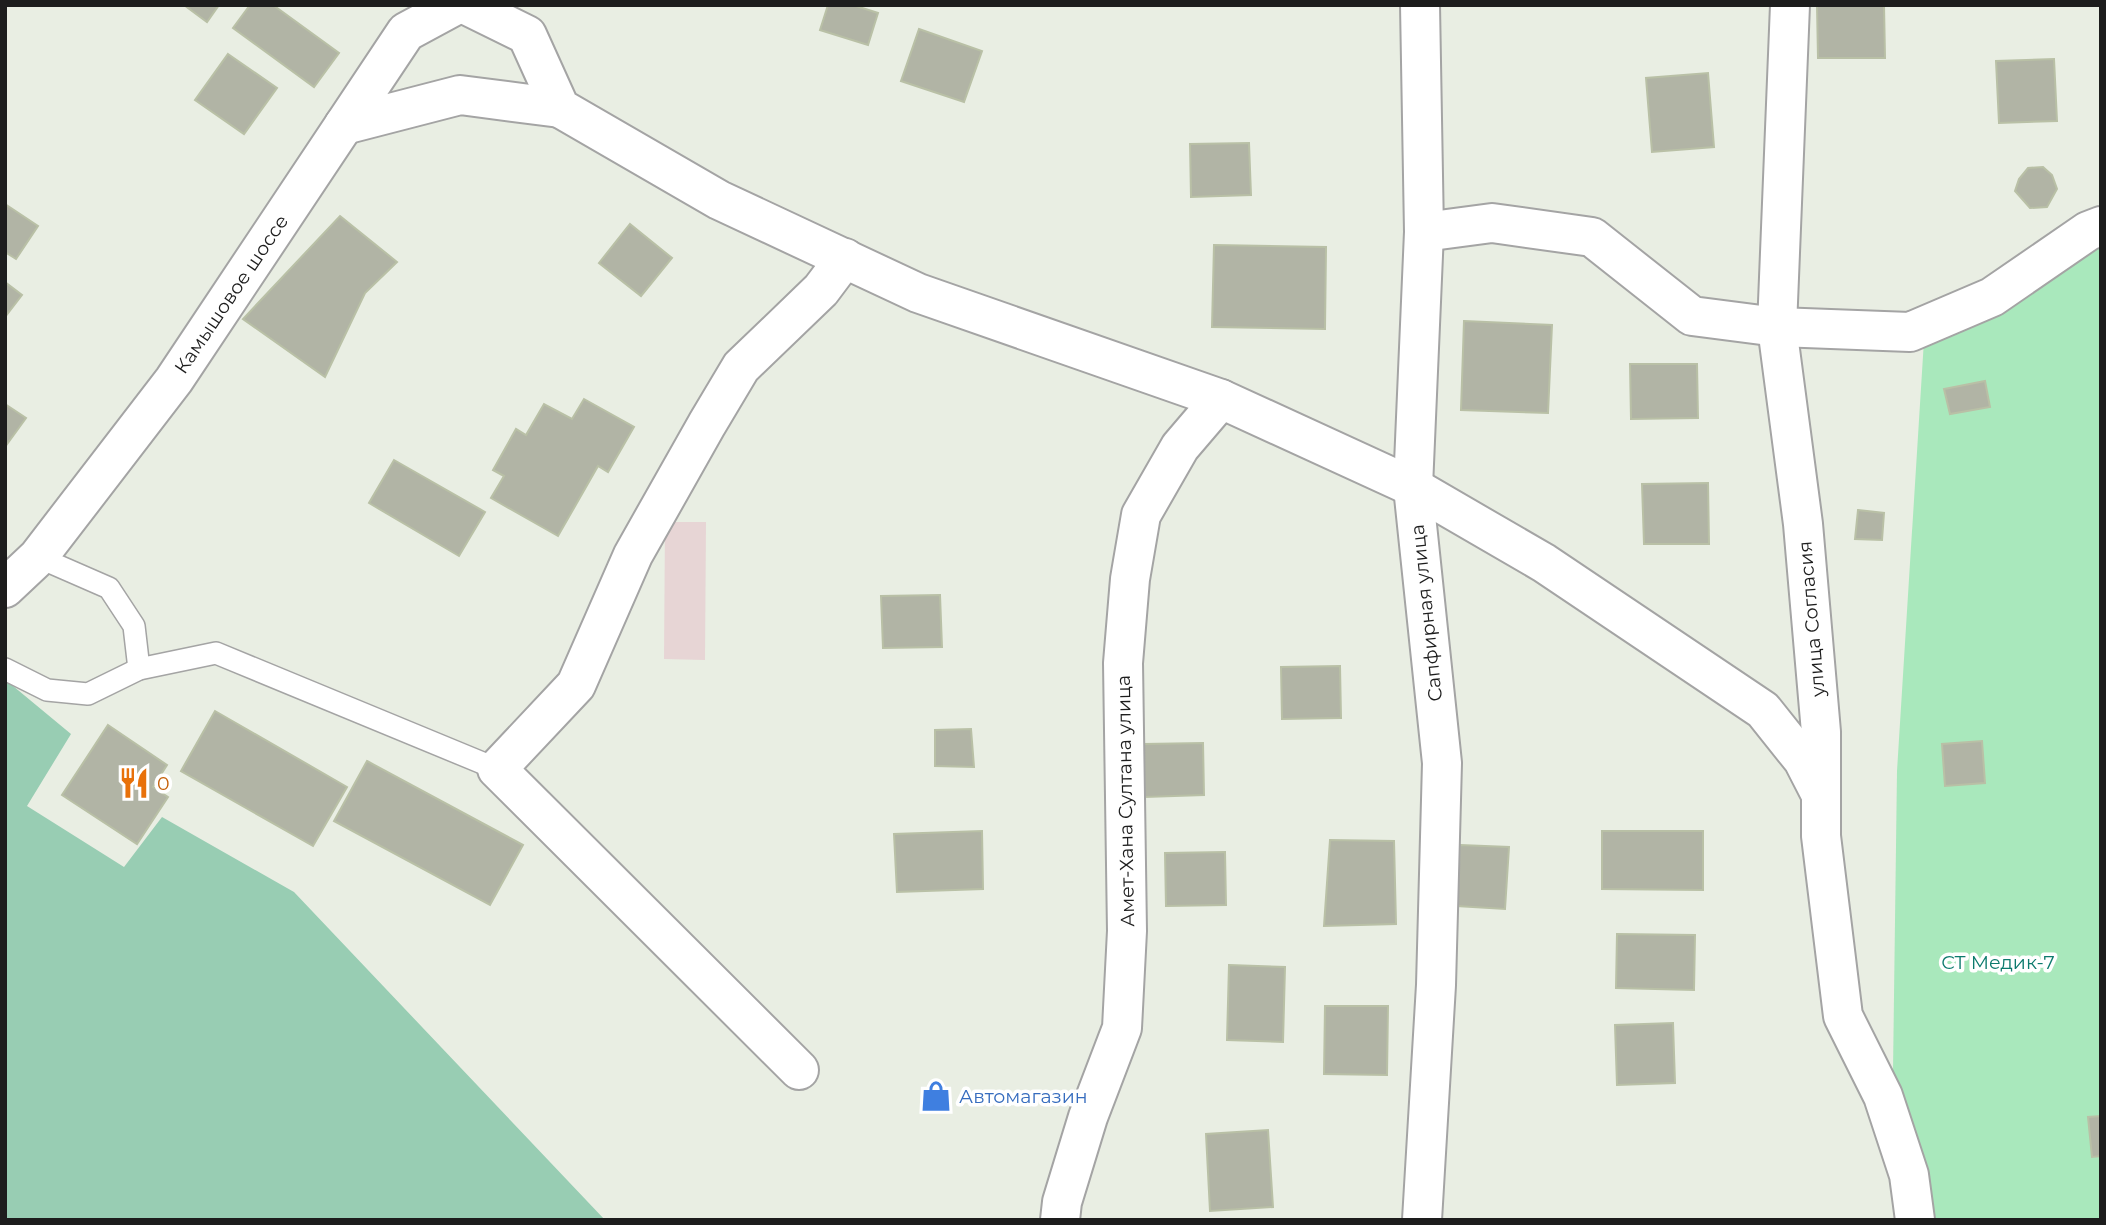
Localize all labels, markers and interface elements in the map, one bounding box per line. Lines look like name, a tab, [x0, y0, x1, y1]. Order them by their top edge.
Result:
street label: Камышовое шоссе	[170, 210, 293, 378]
street label: Сапфирная улица	[1406, 523, 1447, 703]
street label: улица Согласия	[1793, 540, 1830, 699]
street label: Амет-Хана Султана улица	[1112, 675, 1139, 927]
restaurant icon: 0	[117, 766, 151, 800]
place label: 0	[157, 772, 170, 795]
park label: СТ Медик-7	[1941, 951, 2055, 974]
shop icon: Автомагазин	[919, 1079, 953, 1113]
place label: Автомагазин	[959, 1085, 1088, 1108]

